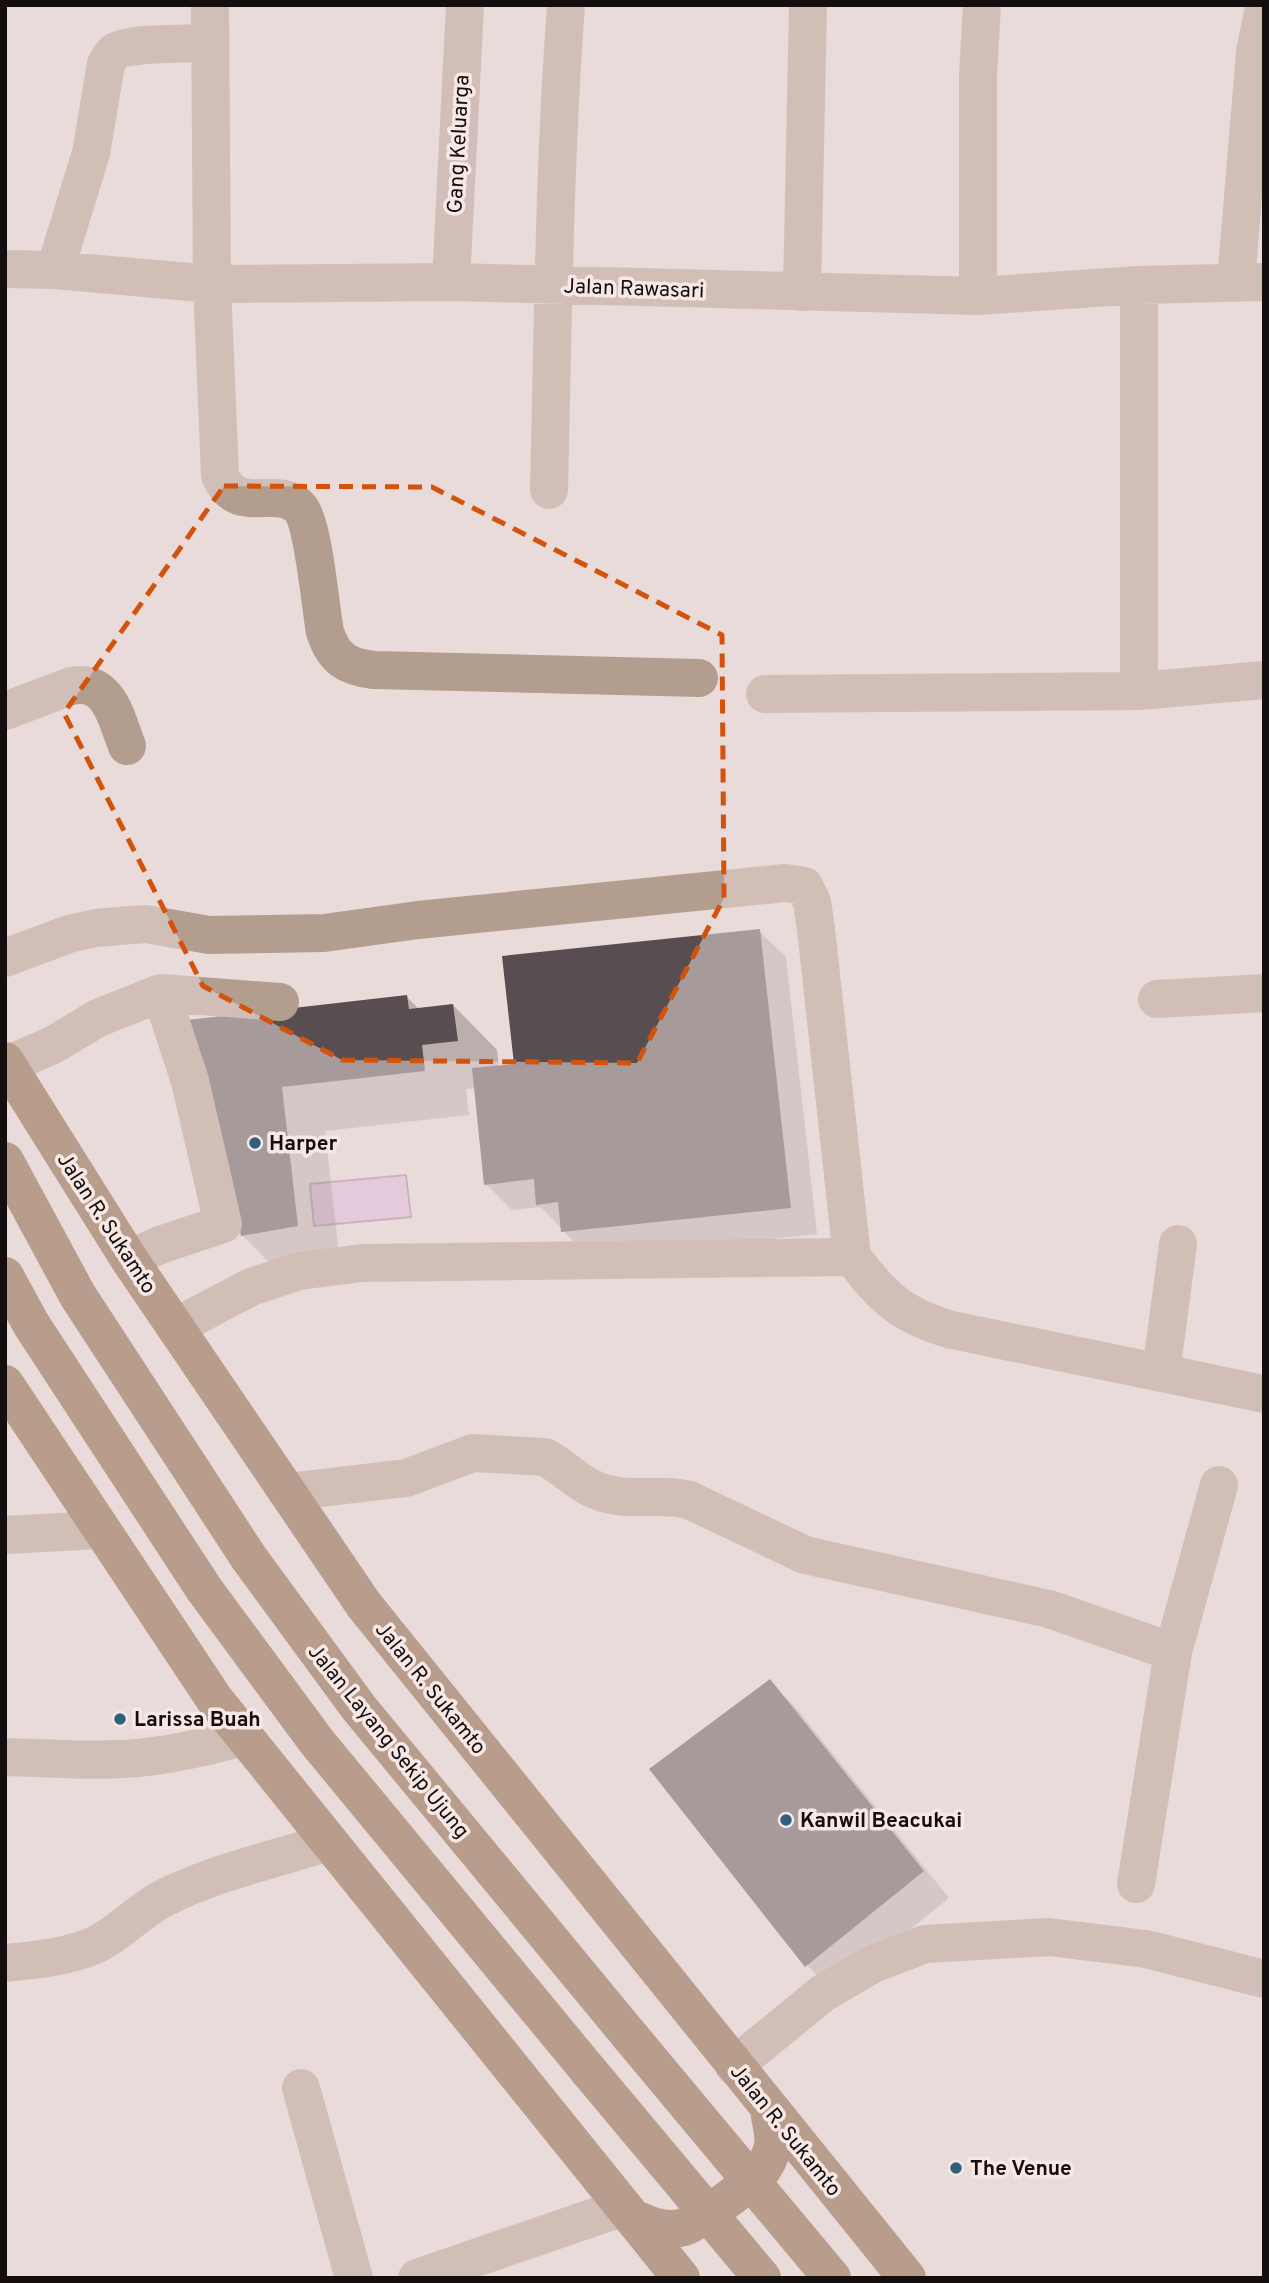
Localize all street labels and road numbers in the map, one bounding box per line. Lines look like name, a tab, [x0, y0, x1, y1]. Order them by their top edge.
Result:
street label: Gang Keluarga	[442, 74, 477, 214]
street label: Jalan Rawasari	[563, 274, 705, 305]
street label: Jalan R. Sukamto	[50, 1148, 161, 1299]
street label: Jalan R. Sukamto	[368, 1617, 492, 1761]
street label: Jalan Layang Sekip Ujung	[301, 1639, 475, 1845]
street label: Jalan R. Sukamto	[723, 2059, 847, 2203]

